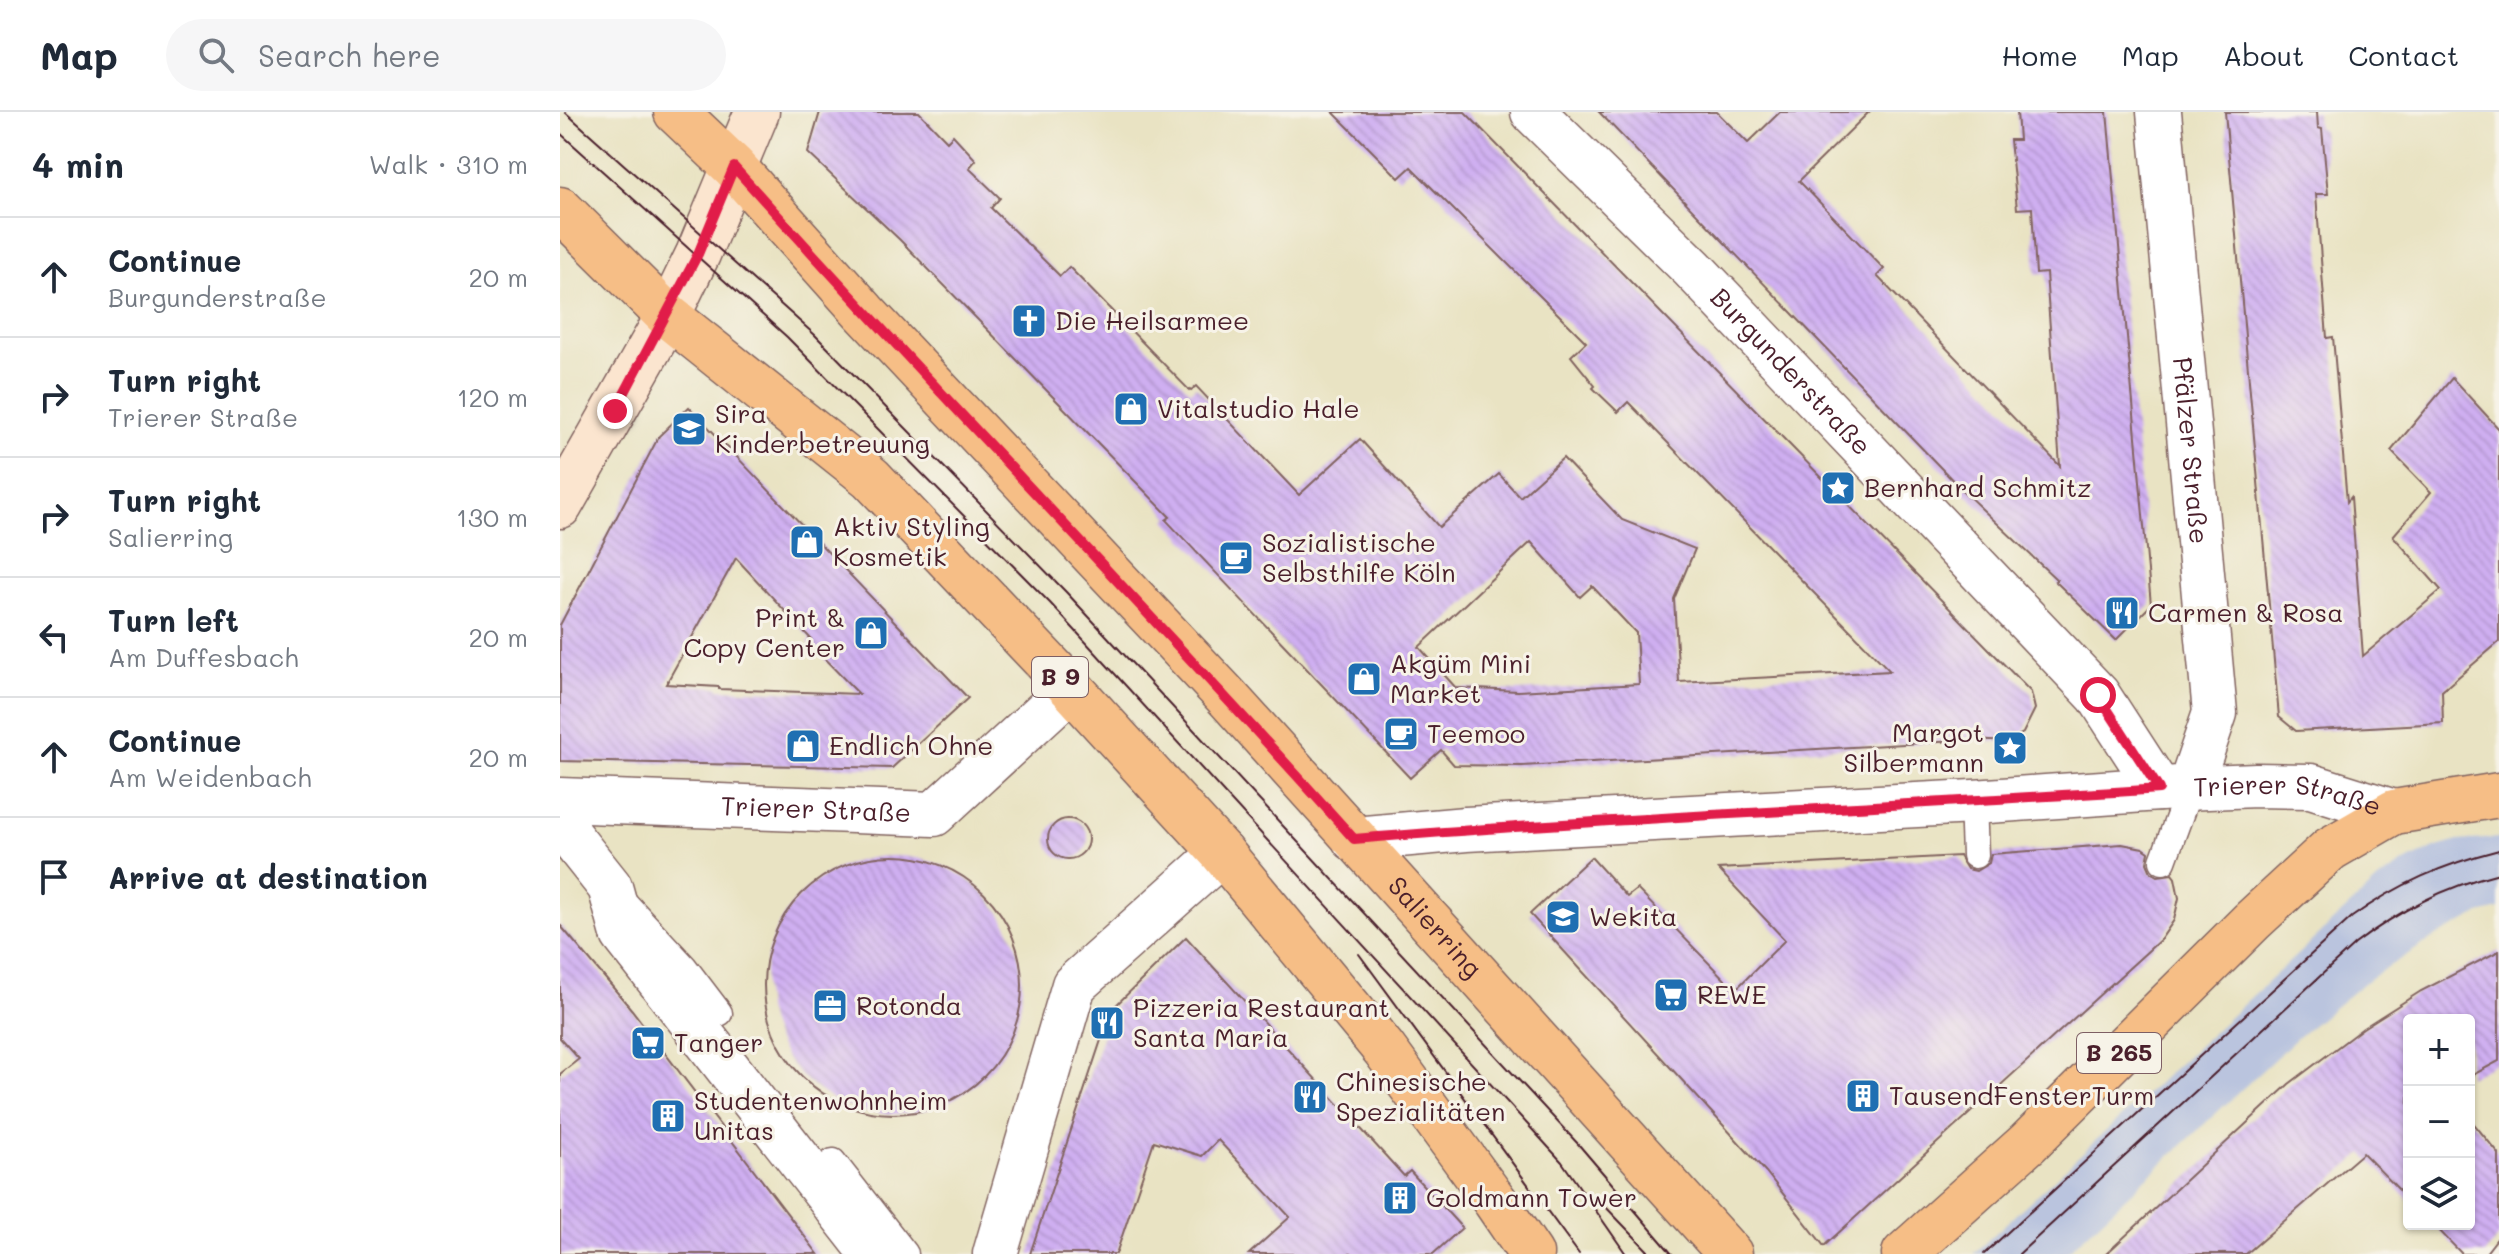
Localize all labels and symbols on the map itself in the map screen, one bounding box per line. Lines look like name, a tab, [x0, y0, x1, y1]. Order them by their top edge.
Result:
street label: Burgunderstraße	[1704, 280, 1879, 462]
church icon: Die Heilsarmee	[1010, 302, 1048, 340]
place label: Die Heilsarmee	[1055, 303, 1249, 337]
street label: Pfälzer Straße	[2166, 355, 2217, 545]
shop icon: Vitalstudio Hale	[1112, 390, 1150, 428]
place label: Vitalstudio Hale	[1157, 391, 1360, 425]
route end	[597, 393, 633, 429]
place label: Sira Kinderbetreuung	[715, 396, 930, 460]
school or university icon: Sira Kinderbetreuung	[670, 410, 708, 448]
place icon: Bernhard Schmitz	[1819, 469, 1857, 507]
place label: Bernhard Schmitz	[1864, 470, 2092, 504]
place label: Aktiv Styling Kosmetik	[833, 509, 990, 573]
shop icon: Aktiv Styling Kosmetik	[788, 523, 826, 561]
place label: Sozialistische Selbsthilfe Köln	[1262, 525, 1456, 589]
cafe icon: Sozialistische Selbsthilfe Köln	[1217, 539, 1255, 577]
restaurant icon: Carmen & Rosa	[2103, 594, 2141, 632]
place label: Carmen & Rosa	[2148, 595, 2343, 629]
place label: Print & Copy Center	[683, 600, 845, 664]
shop icon: Print & Copy Center	[852, 614, 890, 652]
place label: Akgüm Mini Market	[1390, 646, 1531, 710]
road number: B 9	[1032, 657, 1088, 697]
shop icon: Akgüm Mini Market	[1345, 660, 1383, 698]
route start	[2080, 677, 2116, 713]
cafe icon: Teemoo	[1382, 715, 1420, 753]
place label: Margot Silbermann	[1843, 715, 1984, 779]
place label: Teemoo	[1427, 716, 1525, 750]
shop icon: Endlich Ohne	[784, 727, 822, 765]
place label: Endlich Ohne	[829, 728, 993, 762]
place icon: Margot Silbermann	[1991, 729, 2029, 767]
street label: Trierer Straße	[2193, 767, 2385, 823]
street label: Trierer Straße	[720, 788, 911, 829]
street label: Salierring	[1381, 869, 1490, 984]
school or university icon: Wekita	[1544, 898, 1582, 936]
place label: Wekita	[1589, 899, 1677, 933]
supermarket icon: REWE	[1652, 976, 1690, 1014]
place label: REWE	[1697, 977, 1766, 1011]
office icon: Rotonda	[811, 987, 849, 1025]
place label: Rotonda	[856, 988, 962, 1022]
place label: Pizzeria Restaurant Santa Maria	[1133, 990, 1390, 1054]
restaurant icon: Pizzeria Restaurant Santa Maria	[1088, 1004, 1126, 1042]
supermarket icon: Tanger	[629, 1024, 667, 1062]
place label: Tanger	[674, 1025, 763, 1059]
road number: B 265	[2077, 1033, 2161, 1073]
place label: Chinesische Spezialitäten	[1336, 1064, 1505, 1128]
building icon: TausendFensterTurm	[1844, 1077, 1882, 1115]
restaurant icon: Chinesische Spezialitäten	[1291, 1078, 1329, 1116]
place label: TausendFensterTurm	[1889, 1078, 2154, 1112]
place label: Studentenwohnheim Unitas	[694, 1083, 947, 1147]
building icon: Studentenwohnheim Unitas	[649, 1097, 687, 1135]
building icon: Goldmann Tower	[1381, 1179, 1419, 1217]
place label: Goldmann Tower	[1426, 1180, 1637, 1214]

